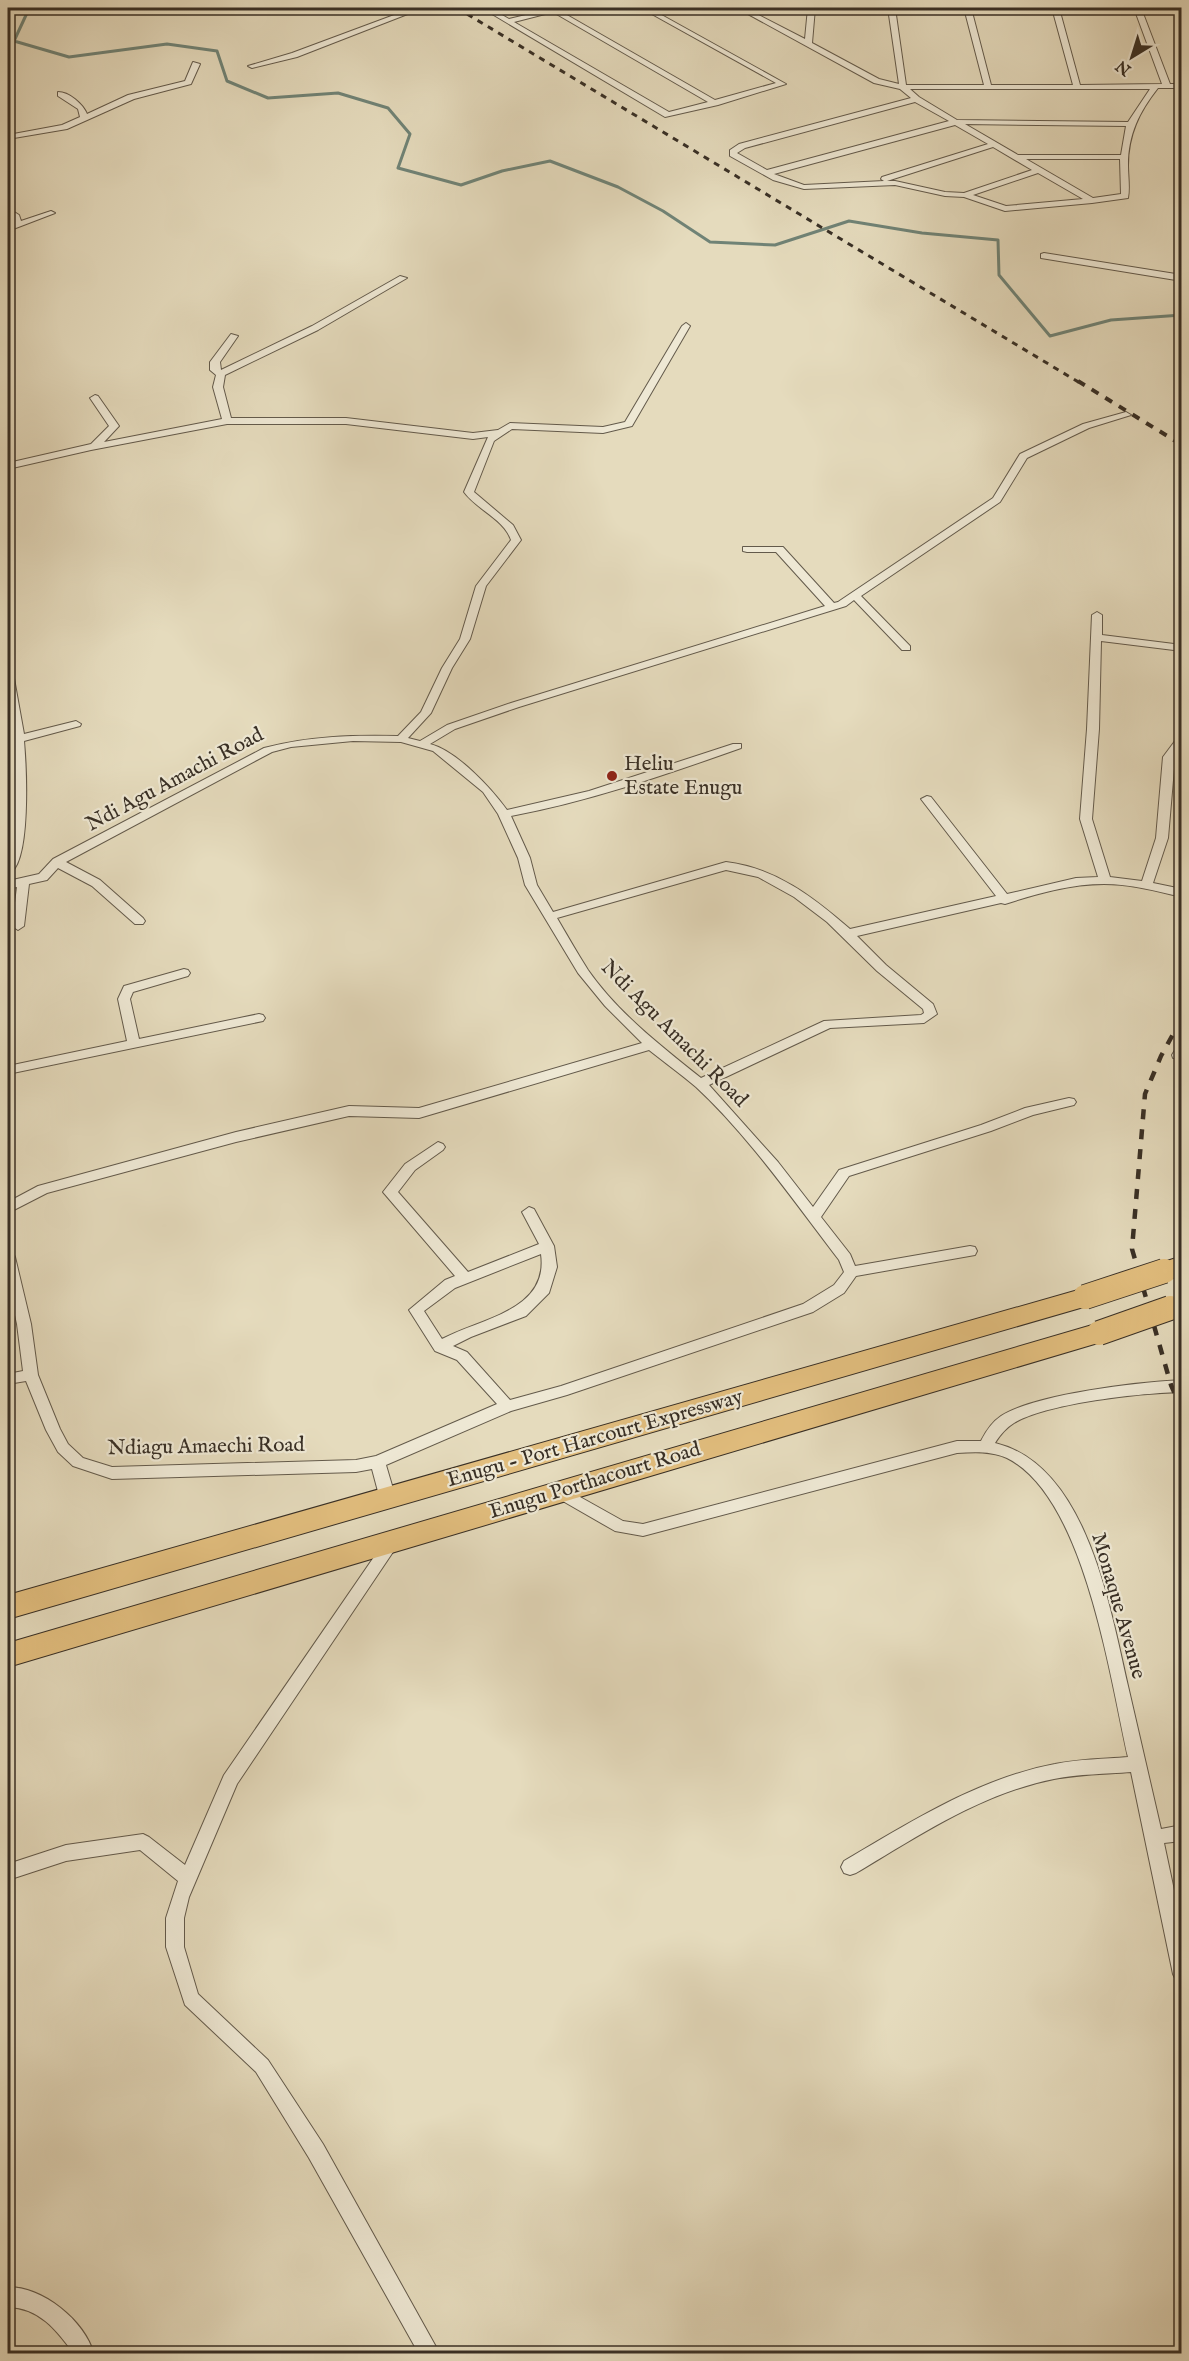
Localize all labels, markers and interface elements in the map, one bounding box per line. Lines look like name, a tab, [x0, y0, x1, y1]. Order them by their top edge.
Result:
north arrow	[1102, 27, 1162, 87]
text: N	[1112, 55, 1136, 80]
street label: Ndi Agu Amachi Road	[82, 721, 269, 838]
place label: Heliu Estate Enugu	[624, 751, 743, 802]
marker: Heliu Estate Enugu	[605, 769, 619, 783]
street label: Ndi Agu Amachi Road	[595, 955, 754, 1114]
street label: Enugu - Port Harcourt Expressway	[444, 1384, 747, 1494]
street label: Ndiagu Amaechi Road	[107, 1432, 306, 1462]
street label: Enugu Porthacourt Road	[486, 1436, 705, 1526]
street label: Monaque Avenue	[1084, 1530, 1152, 1682]

